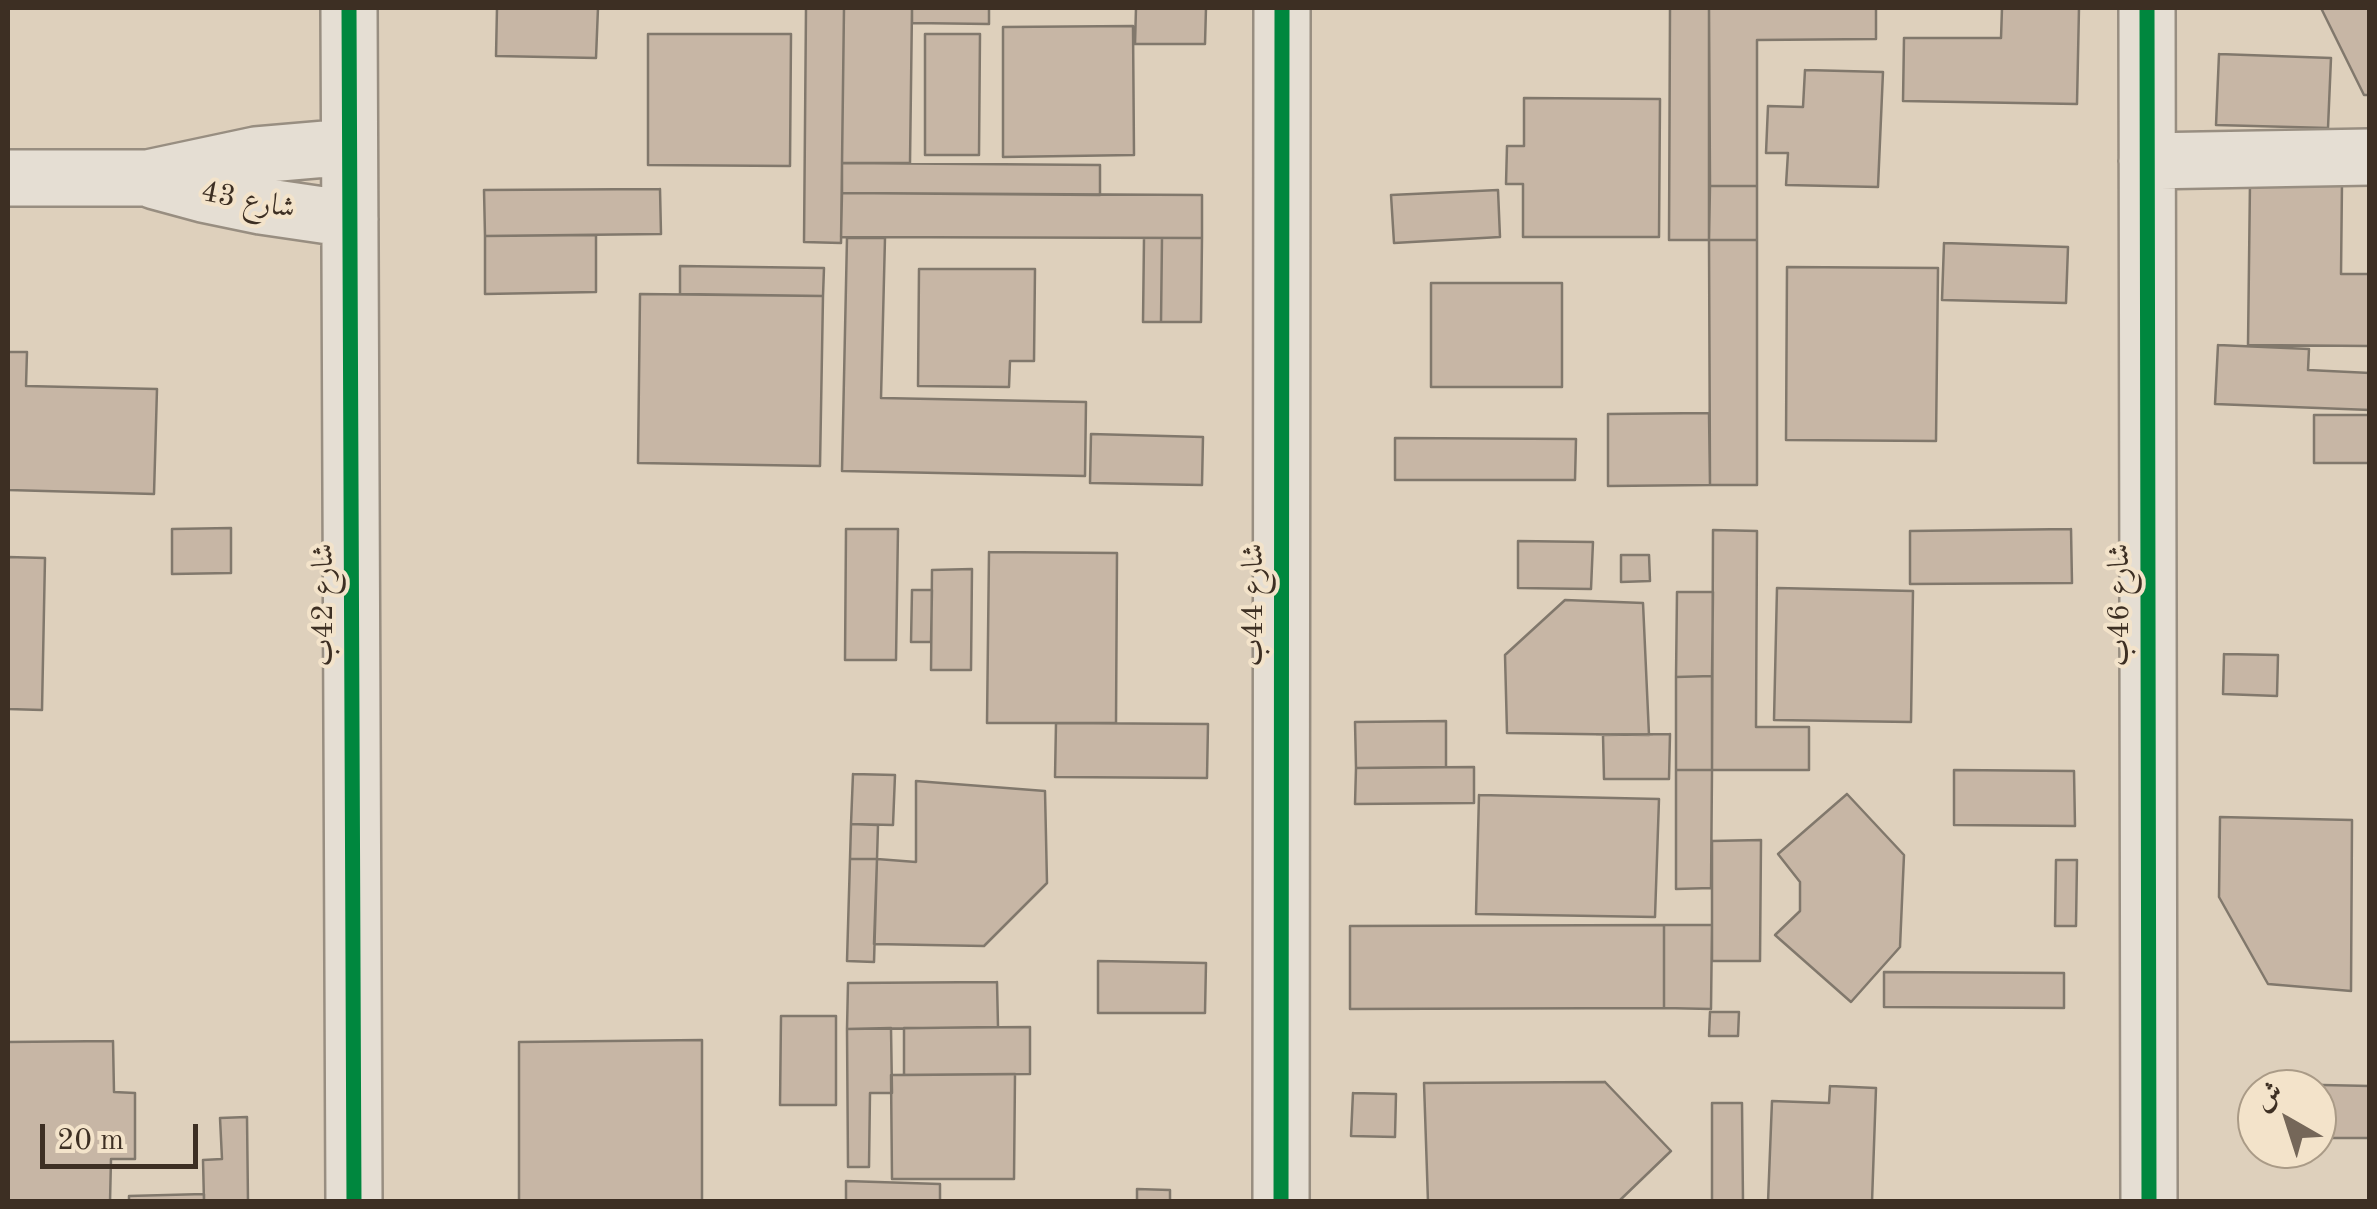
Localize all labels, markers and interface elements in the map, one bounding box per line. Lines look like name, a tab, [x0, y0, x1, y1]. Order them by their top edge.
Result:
street label: شارع 43	[198, 174, 298, 228]
street label: شارع 42ب	[306, 543, 342, 667]
street label: شارع 44ب	[1236, 543, 1272, 667]
street label: شارع 46ب	[2102, 543, 2138, 667]
north arrow	[2237, 1069, 2337, 1169]
text: ش	[2250, 1078, 2289, 1117]
scale bar	[45, 1104, 202, 1166]
text: 20 m	[57, 1126, 124, 1156]

